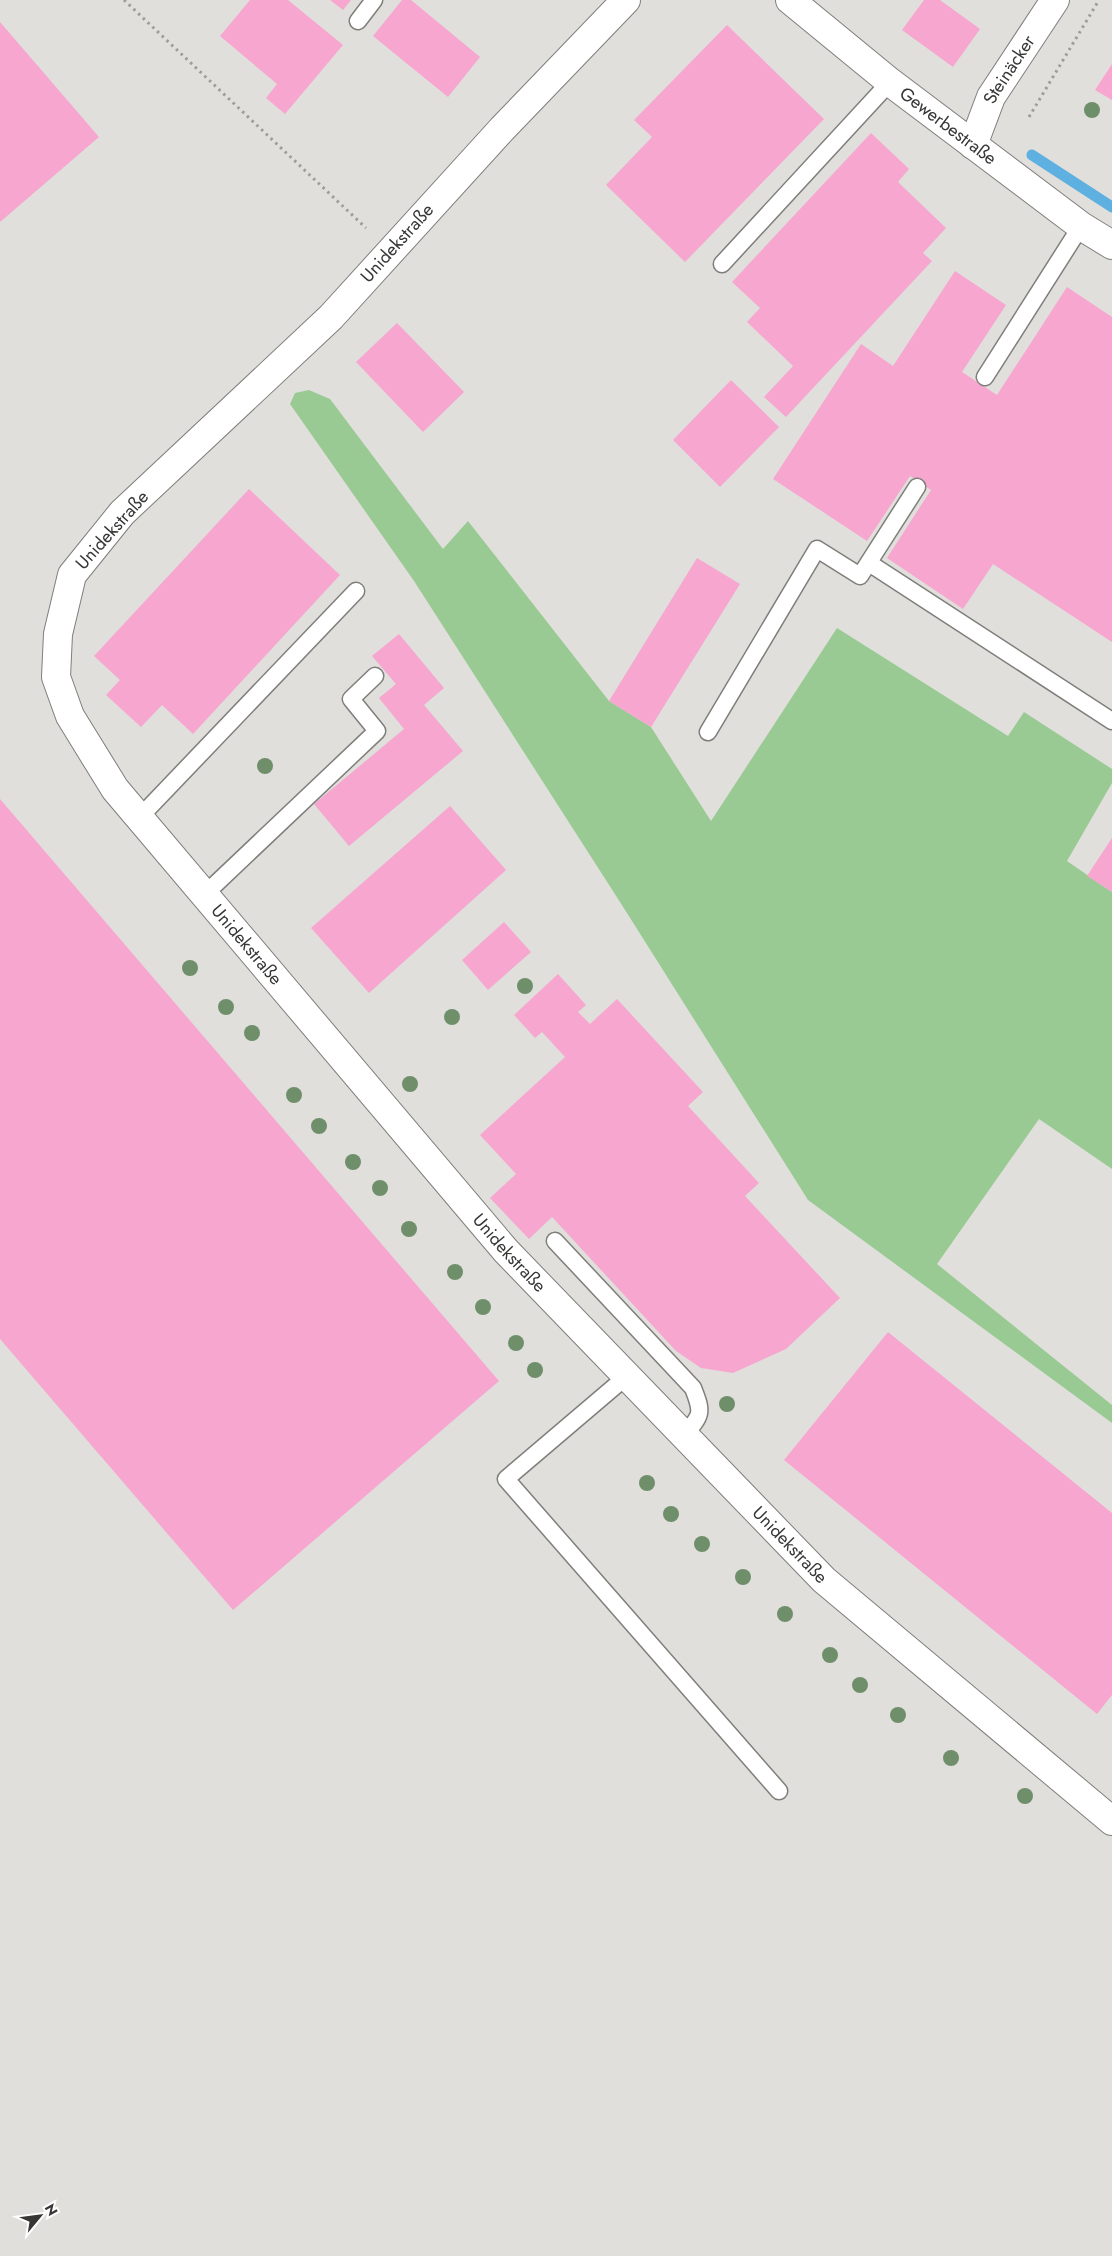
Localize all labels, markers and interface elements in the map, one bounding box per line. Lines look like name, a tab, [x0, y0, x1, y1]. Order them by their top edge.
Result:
street label: Steinäcker	[977, 29, 1042, 107]
street label: Gewerbestraße	[894, 80, 1002, 171]
street label: Unidekstraße	[354, 198, 440, 288]
street label: Unidekstraße	[69, 485, 155, 575]
street label: Unidekstraße	[205, 899, 289, 991]
street label: Unidekstraße	[467, 1208, 552, 1298]
street label: Unidekstraße	[746, 1500, 834, 1589]
north arrow	[15, 2191, 65, 2241]
text: N	[40, 2200, 63, 2219]

